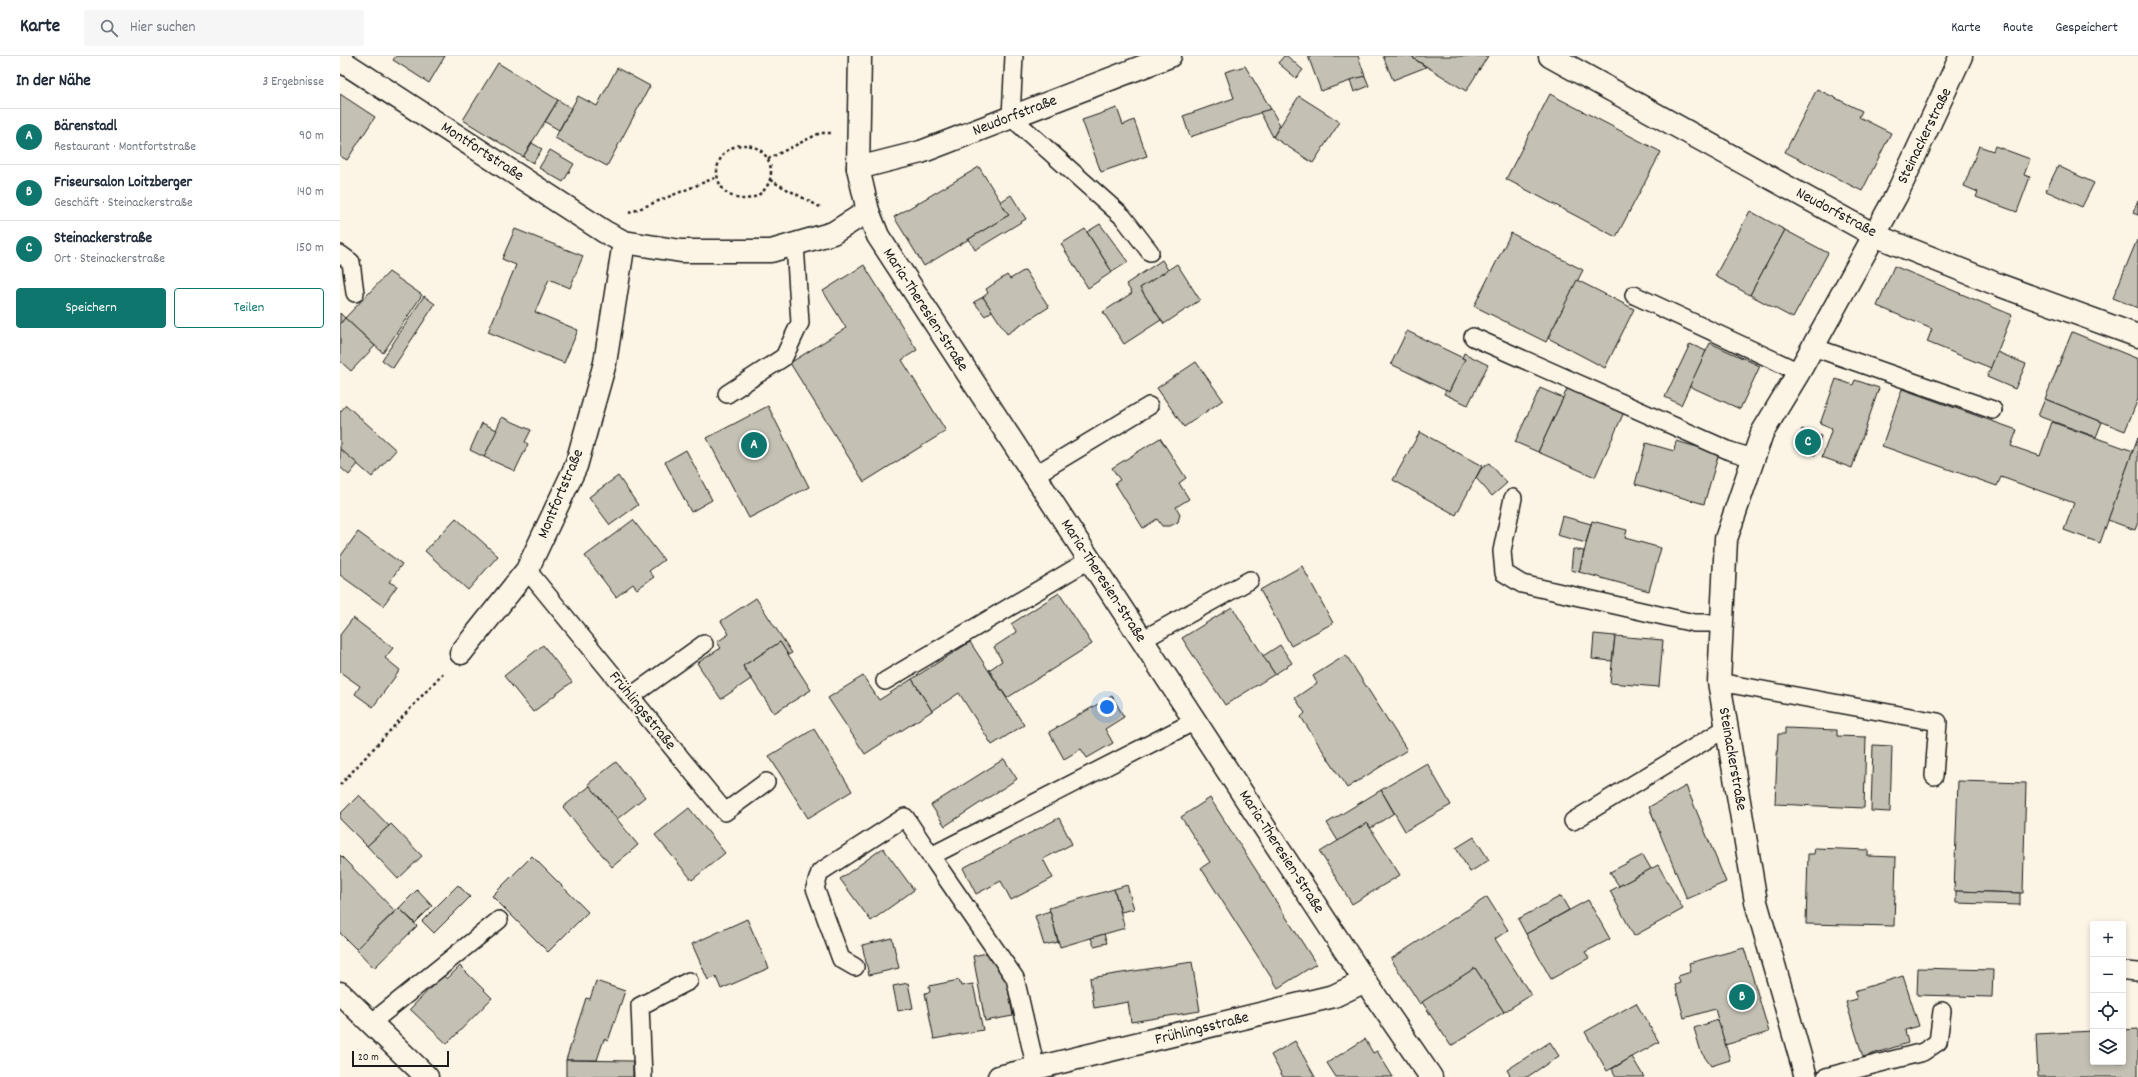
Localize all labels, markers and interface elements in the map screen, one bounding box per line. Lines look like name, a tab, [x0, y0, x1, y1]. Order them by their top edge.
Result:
search box	[84, 10, 364, 46]
text: Karte	[20, 14, 60, 41]
icon: search	[98, 17, 120, 39]
text: Hier suchen	[130, 17, 195, 39]
text: Karte	[1951, 18, 1981, 38]
text: Route	[2003, 18, 2033, 38]
text: Gespeichert	[2055, 18, 2118, 38]
text: In der Nähe	[16, 70, 91, 94]
text: 3 Ergebnisse	[262, 73, 324, 92]
street label: Steinackerstraße	[1892, 84, 1958, 188]
street label: Neudorfstraße	[969, 89, 1061, 143]
text: Bärenstadl	[54, 116, 117, 138]
street label: Montfortstraße	[436, 116, 528, 188]
text: A	[25, 127, 33, 146]
text: 90 m	[299, 127, 324, 146]
text: Restaurant · Montfortstraße	[54, 138, 196, 157]
text: Friseursalon Loitzberger	[54, 172, 192, 194]
street label: Neudorfstraße	[1791, 182, 1881, 244]
text: B	[26, 183, 32, 202]
text: 140 m	[297, 183, 324, 202]
text: Geschäft · Steinackerstraße	[54, 194, 193, 213]
text: Steinackerstraße	[54, 228, 152, 250]
text: C	[26, 239, 32, 258]
text: 150 m	[296, 239, 324, 258]
street label: Maria-Theresien-Straße	[876, 244, 974, 376]
text: Ort · Steinackerstraße	[54, 250, 165, 269]
button: Speichern	[16, 288, 166, 328]
button: Teilen	[174, 288, 324, 328]
pin: C	[1795, 427, 1821, 457]
pin: A	[741, 430, 767, 460]
street label: Montfortstraße	[532, 446, 590, 542]
street label: Maria-Theresien-Straße	[1054, 515, 1152, 647]
street label: Frühlingsstraße	[603, 667, 681, 755]
your location	[1097, 697, 1117, 717]
street label: Steinackerstraße	[1712, 706, 1752, 812]
street label: Maria-Theresien-Straße	[1232, 786, 1330, 918]
map controls	[2090, 921, 2126, 1065]
button: +	[2090, 921, 2126, 957]
button: −	[2090, 957, 2126, 993]
pin: B	[1729, 982, 1755, 1012]
button: locate	[2090, 993, 2126, 1029]
street label: Frühlingsstraße	[1153, 1006, 1251, 1052]
button: layers	[2090, 1029, 2126, 1065]
scale bar	[352, 1049, 449, 1068]
text: 20 m	[358, 1050, 379, 1066]

